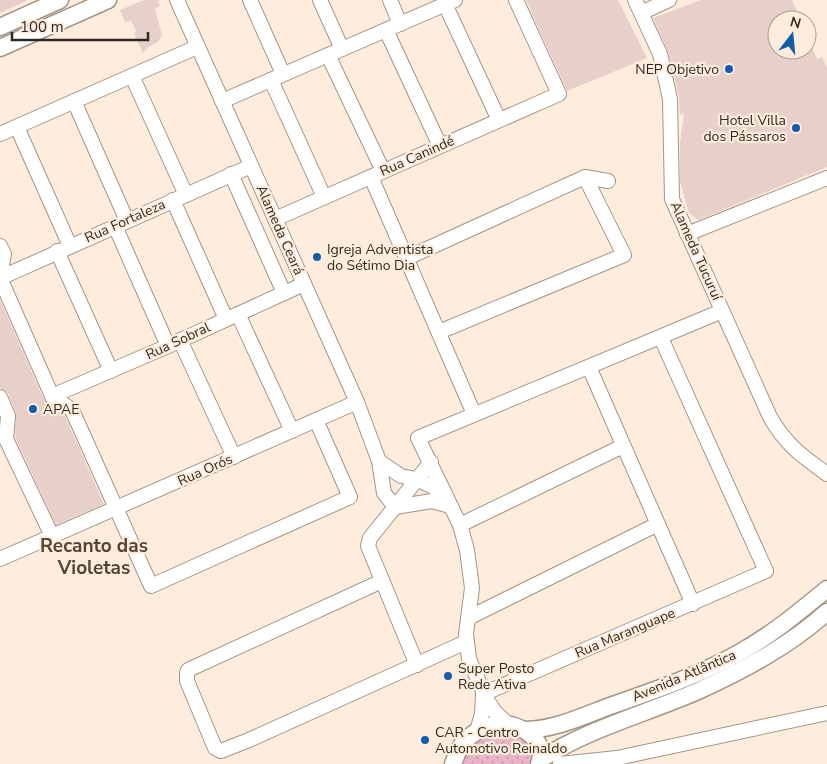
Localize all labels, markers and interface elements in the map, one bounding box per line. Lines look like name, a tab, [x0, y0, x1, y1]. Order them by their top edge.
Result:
scale bar	[12, 10, 149, 42]
north arrow	[767, 10, 817, 60]
text: N	[788, 12, 803, 34]
text: 100 m	[20, 17, 64, 37]
place label: NEP Objetivo	[635, 60, 719, 79]
marker: NEP Objetivo	[723, 63, 735, 75]
place label: Hotel Villa dos Pássaros	[703, 111, 786, 146]
marker: Hotel Villa dos Pássaros	[790, 122, 802, 134]
street label: Rua Canindé	[377, 131, 457, 181]
street label: Alameda Ceará	[252, 182, 308, 278]
street label: Rua Fortaleza	[82, 195, 168, 247]
street label: Alameda Tucuruí	[666, 199, 727, 304]
place label: Igreja Adventista do Sétimo Dia	[327, 240, 433, 275]
marker: Igreja Adventista do Sétimo Dia	[311, 251, 323, 263]
street label: Rua Sobral	[143, 317, 214, 364]
place label: APAE	[43, 400, 79, 419]
marker: APAE	[27, 403, 39, 415]
street label: Rua Orós	[174, 449, 236, 491]
district label: Recanto das Violetas	[40, 533, 148, 581]
street label: Rua Maranguape	[572, 603, 678, 663]
street label: Avenida Atlântica	[629, 646, 739, 706]
place label: Super Posto Rede Ativa	[458, 659, 535, 694]
marker: Super Posto Rede Ativa	[442, 670, 454, 682]
place label: CAR - Centro Automotivo Reinaldo	[435, 723, 568, 758]
marker: CAR - Centro Automotivo Reinaldo	[419, 734, 431, 746]

